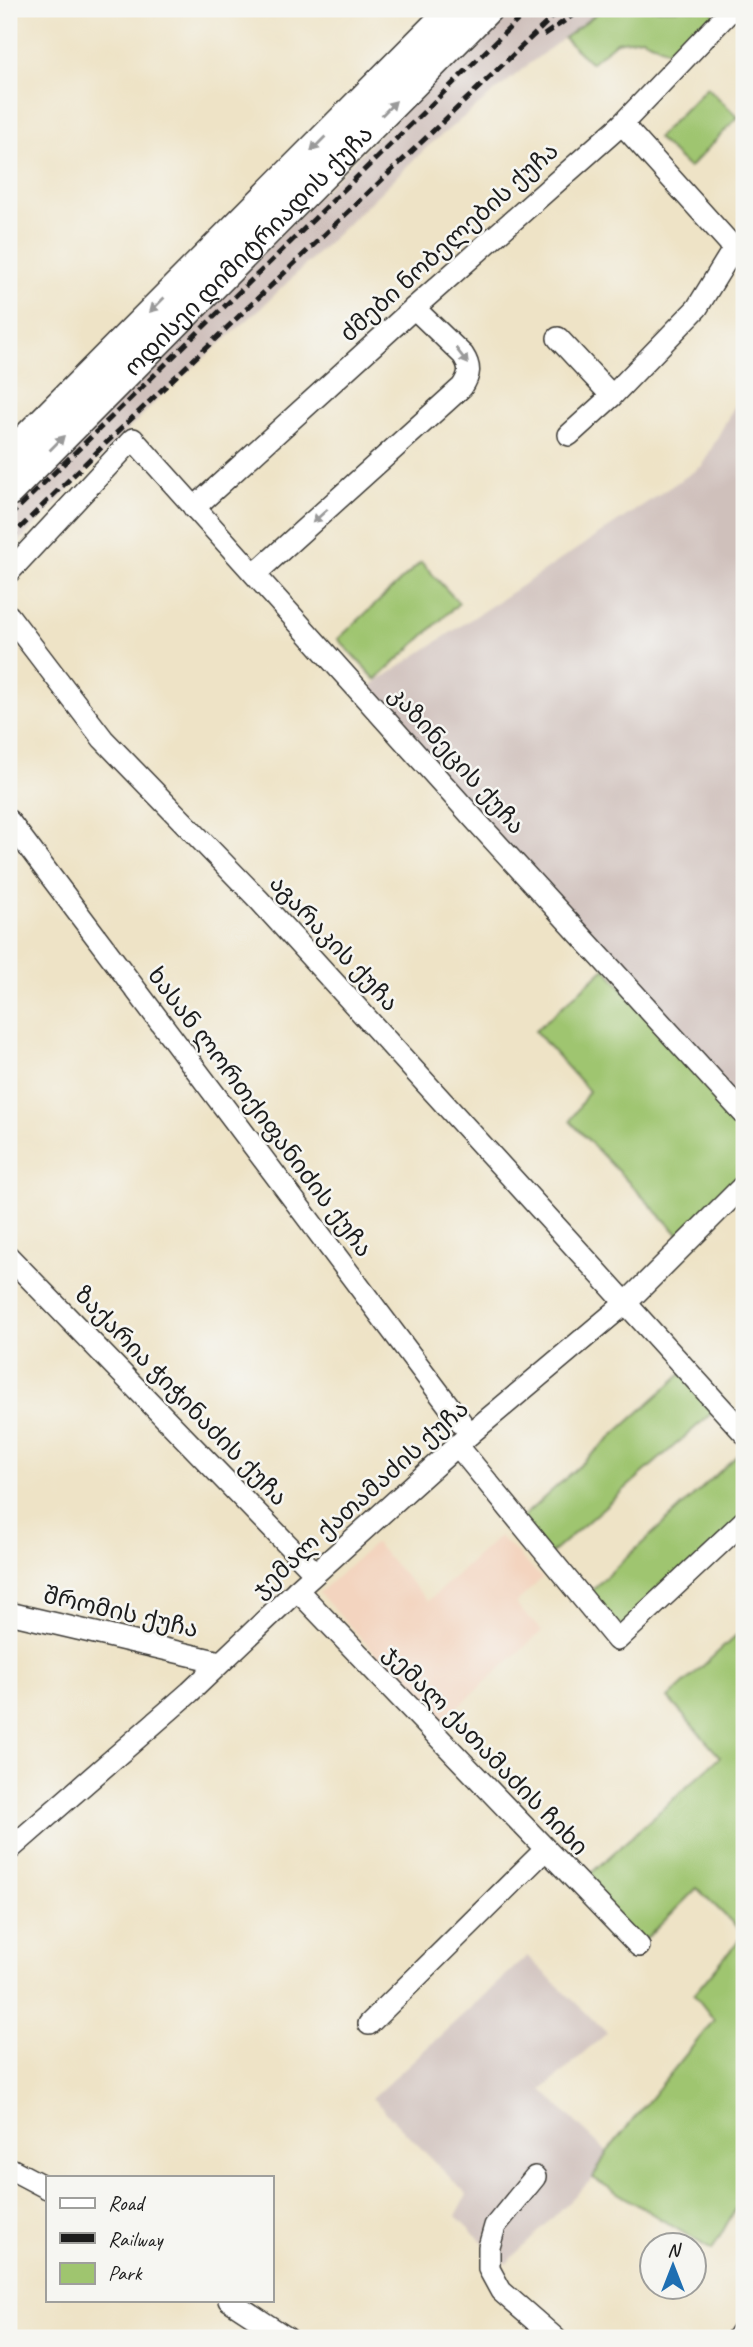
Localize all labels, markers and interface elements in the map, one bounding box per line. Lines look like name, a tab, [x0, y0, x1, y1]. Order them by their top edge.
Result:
one-way arrow	[381, 99, 398, 116]
street label: ოდისეი დიმიტრიადის ქუჩა	[118, 119, 379, 382]
one-way arrow	[310, 135, 326, 152]
street label: ძმები ნობელების ქუჩა	[334, 136, 564, 348]
one-way arrow	[149, 297, 166, 314]
one-way arrow	[454, 346, 469, 364]
one-way arrow	[48, 435, 65, 452]
one-way arrow	[311, 508, 329, 524]
street label: კაზინეცის ქუჩა	[382, 680, 532, 840]
street label: აგარაკის ქუჩა	[263, 868, 405, 1018]
street label: ხასან ლორთქიფანიძის ქუჩა	[141, 961, 379, 1263]
street label: ზაქარია ჭიჭინაძის ქუჩა	[68, 1280, 294, 1512]
street label: ჯემალ ქათამაძის ქუჩა	[245, 1394, 475, 1604]
street label: შრომის ქუჩა	[41, 1580, 201, 1644]
street label: ჯემალ ქათამაძის ჩიხი	[377, 1638, 595, 1862]
legend	[46, 2176, 273, 2302]
text: Road	[108, 2190, 147, 2216]
text: Railway	[108, 2226, 164, 2252]
north arrow	[638, 2232, 708, 2302]
text: N	[667, 2238, 682, 2262]
text: Park	[108, 2260, 143, 2286]

